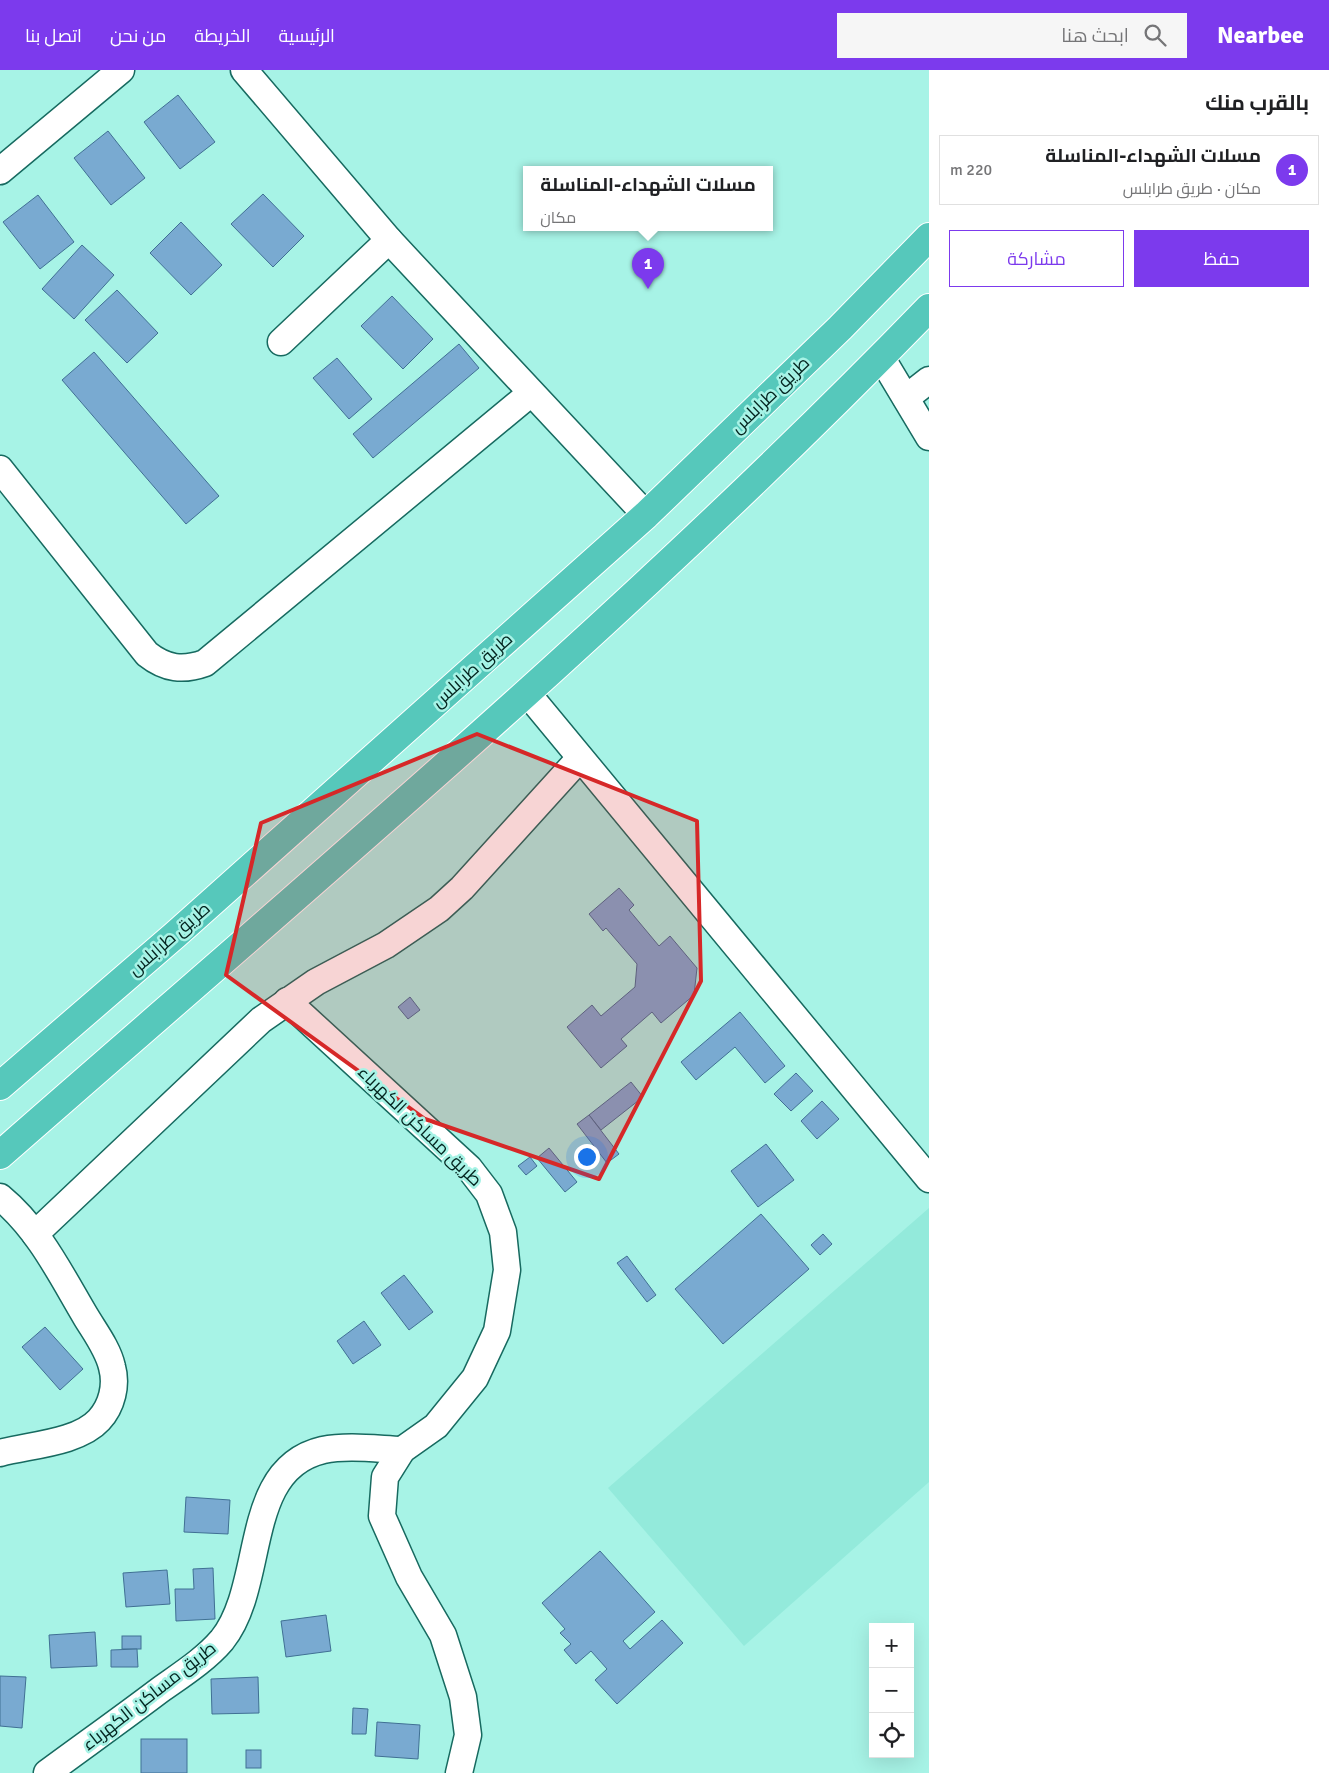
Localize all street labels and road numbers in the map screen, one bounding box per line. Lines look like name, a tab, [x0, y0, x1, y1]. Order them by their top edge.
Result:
street label: طريق طرابلس	[726, 352, 815, 439]
street label: طريق طرابلس	[427, 628, 518, 713]
street label: طريق طرابلس	[123, 897, 215, 981]
street label: طريق مساكن الكهرباء	[353, 1061, 487, 1192]
street label: طريق مساكن الكهرباء	[78, 1637, 221, 1756]

